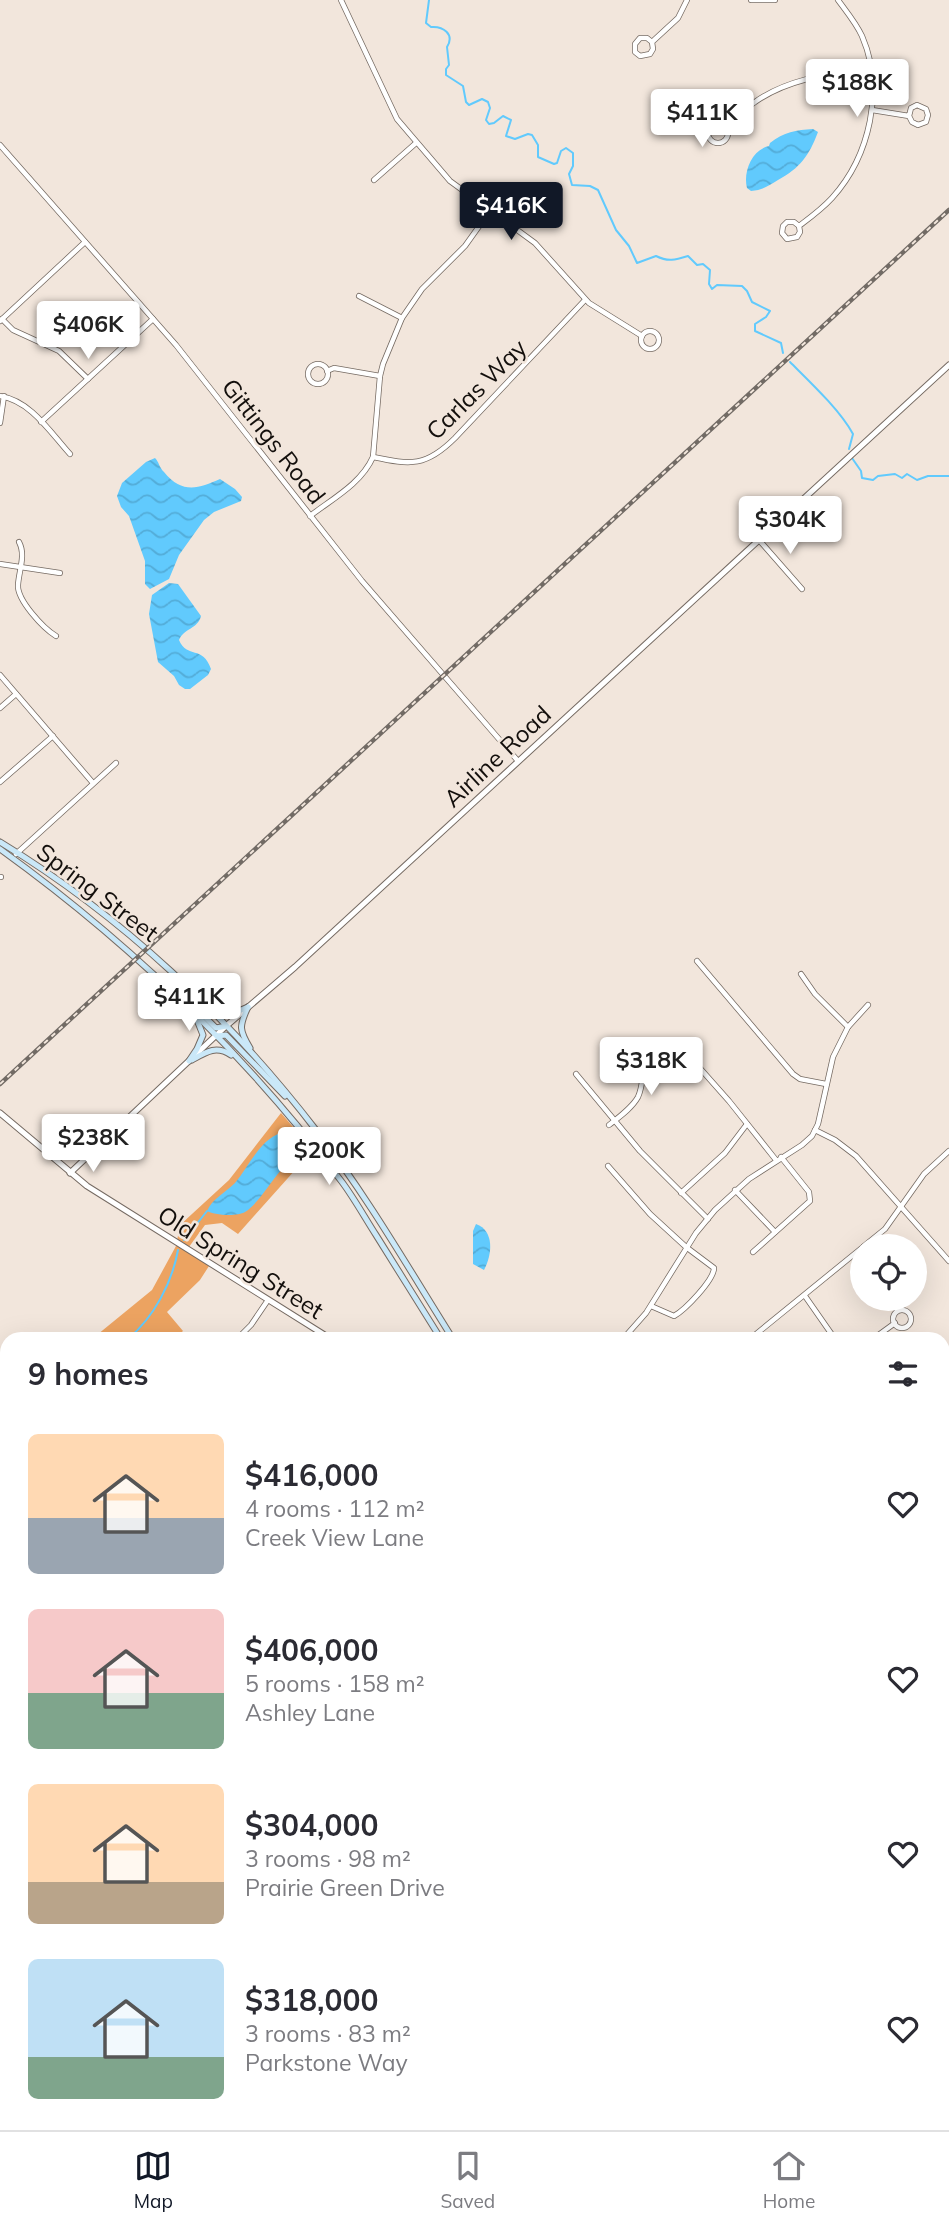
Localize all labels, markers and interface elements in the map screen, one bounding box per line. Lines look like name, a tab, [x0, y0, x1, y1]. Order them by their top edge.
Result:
pin: $188K	[808, 60, 906, 119]
text: $188K	[822, 67, 892, 96]
pin: $411K	[653, 90, 751, 149]
text: $411K	[667, 97, 737, 126]
pin: $416K	[462, 182, 560, 242]
text: $416K	[476, 190, 546, 219]
pin: $406K	[39, 302, 137, 361]
text: $406K	[53, 309, 123, 338]
street label: Carlas Way	[420, 332, 533, 445]
street label: Gittings Road	[216, 372, 332, 510]
pin: $304K	[741, 496, 839, 556]
text: $304K	[755, 504, 825, 533]
street label: Airline Road	[437, 699, 557, 813]
street label: Spring Street	[31, 836, 165, 948]
pin: $411K	[140, 974, 238, 1033]
text: $411K	[154, 981, 224, 1010]
pin: $318K	[602, 1038, 700, 1097]
text: $318K	[616, 1045, 686, 1074]
pin: $238K	[44, 1114, 142, 1174]
text: $238K	[58, 1122, 128, 1151]
pin: $200K	[280, 1128, 378, 1187]
text: $200K	[294, 1135, 364, 1164]
street label: Old Spring Street	[153, 1199, 329, 1325]
map controls	[850, 1234, 927, 1311]
button: locate	[850, 1234, 927, 1311]
text: 9 homes	[28, 1355, 149, 1393]
icon: filters	[884, 1355, 922, 1393]
text: $416,000	[245, 1456, 378, 1494]
icon: home	[84, 1462, 168, 1546]
icon: heart	[884, 1485, 922, 1523]
text: 4 rooms · 112 m²	[245, 1494, 425, 1523]
text: Creek View Lane	[245, 1523, 424, 1552]
text: $406,000	[245, 1631, 378, 1669]
icon: home	[84, 1637, 168, 1721]
icon: heart	[884, 1660, 922, 1698]
text: 5 rooms · 158 m²	[245, 1669, 425, 1698]
text: Ashley Lane	[245, 1698, 375, 1727]
text: $304,000	[245, 1806, 378, 1844]
icon: home	[84, 1812, 168, 1896]
icon: heart	[884, 1835, 922, 1873]
text: 3 rooms · 98 m²	[245, 1844, 411, 1873]
text: Prairie Green Drive	[245, 1873, 445, 1902]
text: $318,000	[245, 1981, 378, 2019]
icon: home	[84, 1987, 168, 2071]
icon: heart	[884, 2010, 922, 2048]
text: 3 rooms · 83 m²	[245, 2019, 411, 2048]
text: Parkstone Way	[245, 2048, 408, 2077]
tab: Map	[134, 2147, 173, 2213]
tab: Saved	[440, 2147, 495, 2213]
tab: Home	[763, 2147, 815, 2213]

